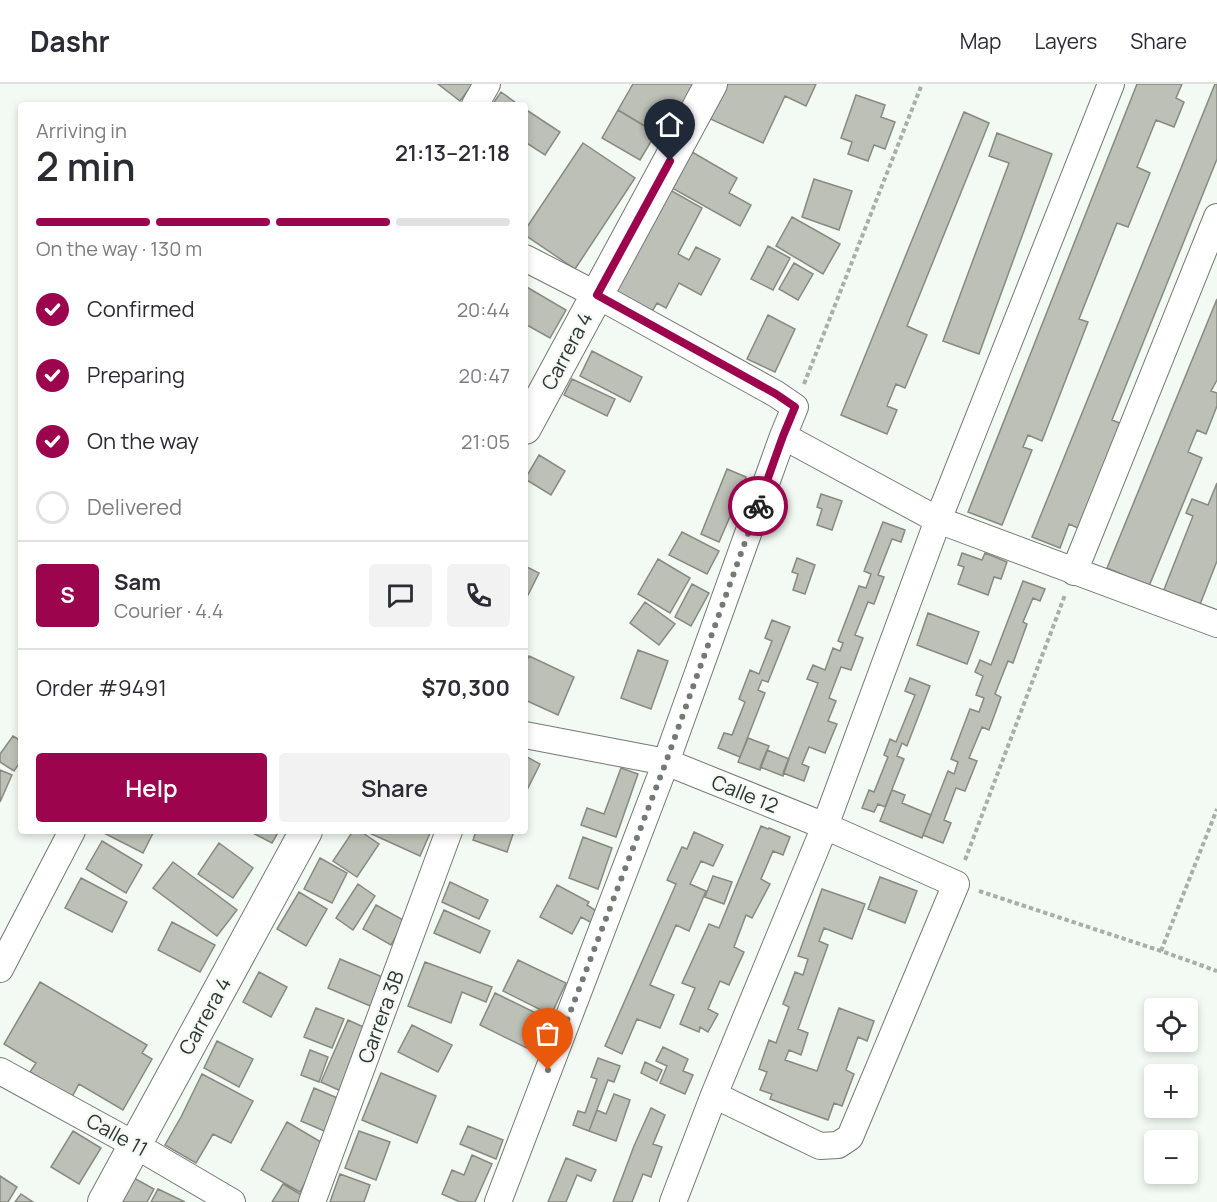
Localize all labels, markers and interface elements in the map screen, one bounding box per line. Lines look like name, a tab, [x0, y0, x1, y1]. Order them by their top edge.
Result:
text: Dashr	[30, 22, 110, 60]
text: Map	[960, 27, 1001, 55]
text: Layers	[1034, 27, 1097, 55]
text: Share	[1130, 27, 1187, 55]
pin	[644, 99, 695, 161]
icon: home	[653, 108, 686, 141]
text: Arriving in	[36, 117, 127, 144]
text: 21:13–21:18	[395, 138, 510, 168]
text: 2 min	[36, 139, 135, 193]
text: On the way · 130 m	[36, 235, 202, 262]
icon: check	[36, 293, 69, 326]
text: Confirmed	[87, 294, 195, 324]
text: 20:44	[457, 296, 510, 323]
street label: Carrera 4	[535, 307, 598, 395]
icon: check	[36, 359, 69, 392]
text: Preparing	[87, 360, 185, 390]
text: 20:47	[459, 362, 510, 389]
icon: check	[36, 425, 69, 458]
text: On the way	[87, 426, 199, 456]
text: 21:05	[461, 428, 510, 455]
courier	[728, 476, 788, 536]
icon: bike	[742, 490, 775, 523]
text: Delivered	[87, 492, 182, 522]
button: chat	[369, 564, 432, 627]
button: phone	[447, 564, 510, 627]
text: Sam	[114, 567, 161, 597]
text: S	[60, 580, 75, 610]
text: Courier · 4.4	[114, 597, 224, 624]
text: Order #9491	[36, 673, 167, 703]
text: $70,300	[422, 673, 510, 703]
button: Help	[36, 753, 267, 822]
button: Share	[279, 753, 510, 822]
street label: Calle 12	[708, 768, 783, 819]
street label: Carrera 3B	[351, 967, 410, 1067]
street label: Carrera 4	[172, 972, 237, 1059]
map controls	[1144, 998, 1198, 1184]
button: locate	[1144, 998, 1198, 1052]
pin	[522, 1008, 573, 1070]
icon: bag	[531, 1017, 564, 1050]
button: +	[1144, 1064, 1198, 1118]
street label: Calle 11	[82, 1107, 153, 1162]
button: −	[1144, 1130, 1198, 1184]

